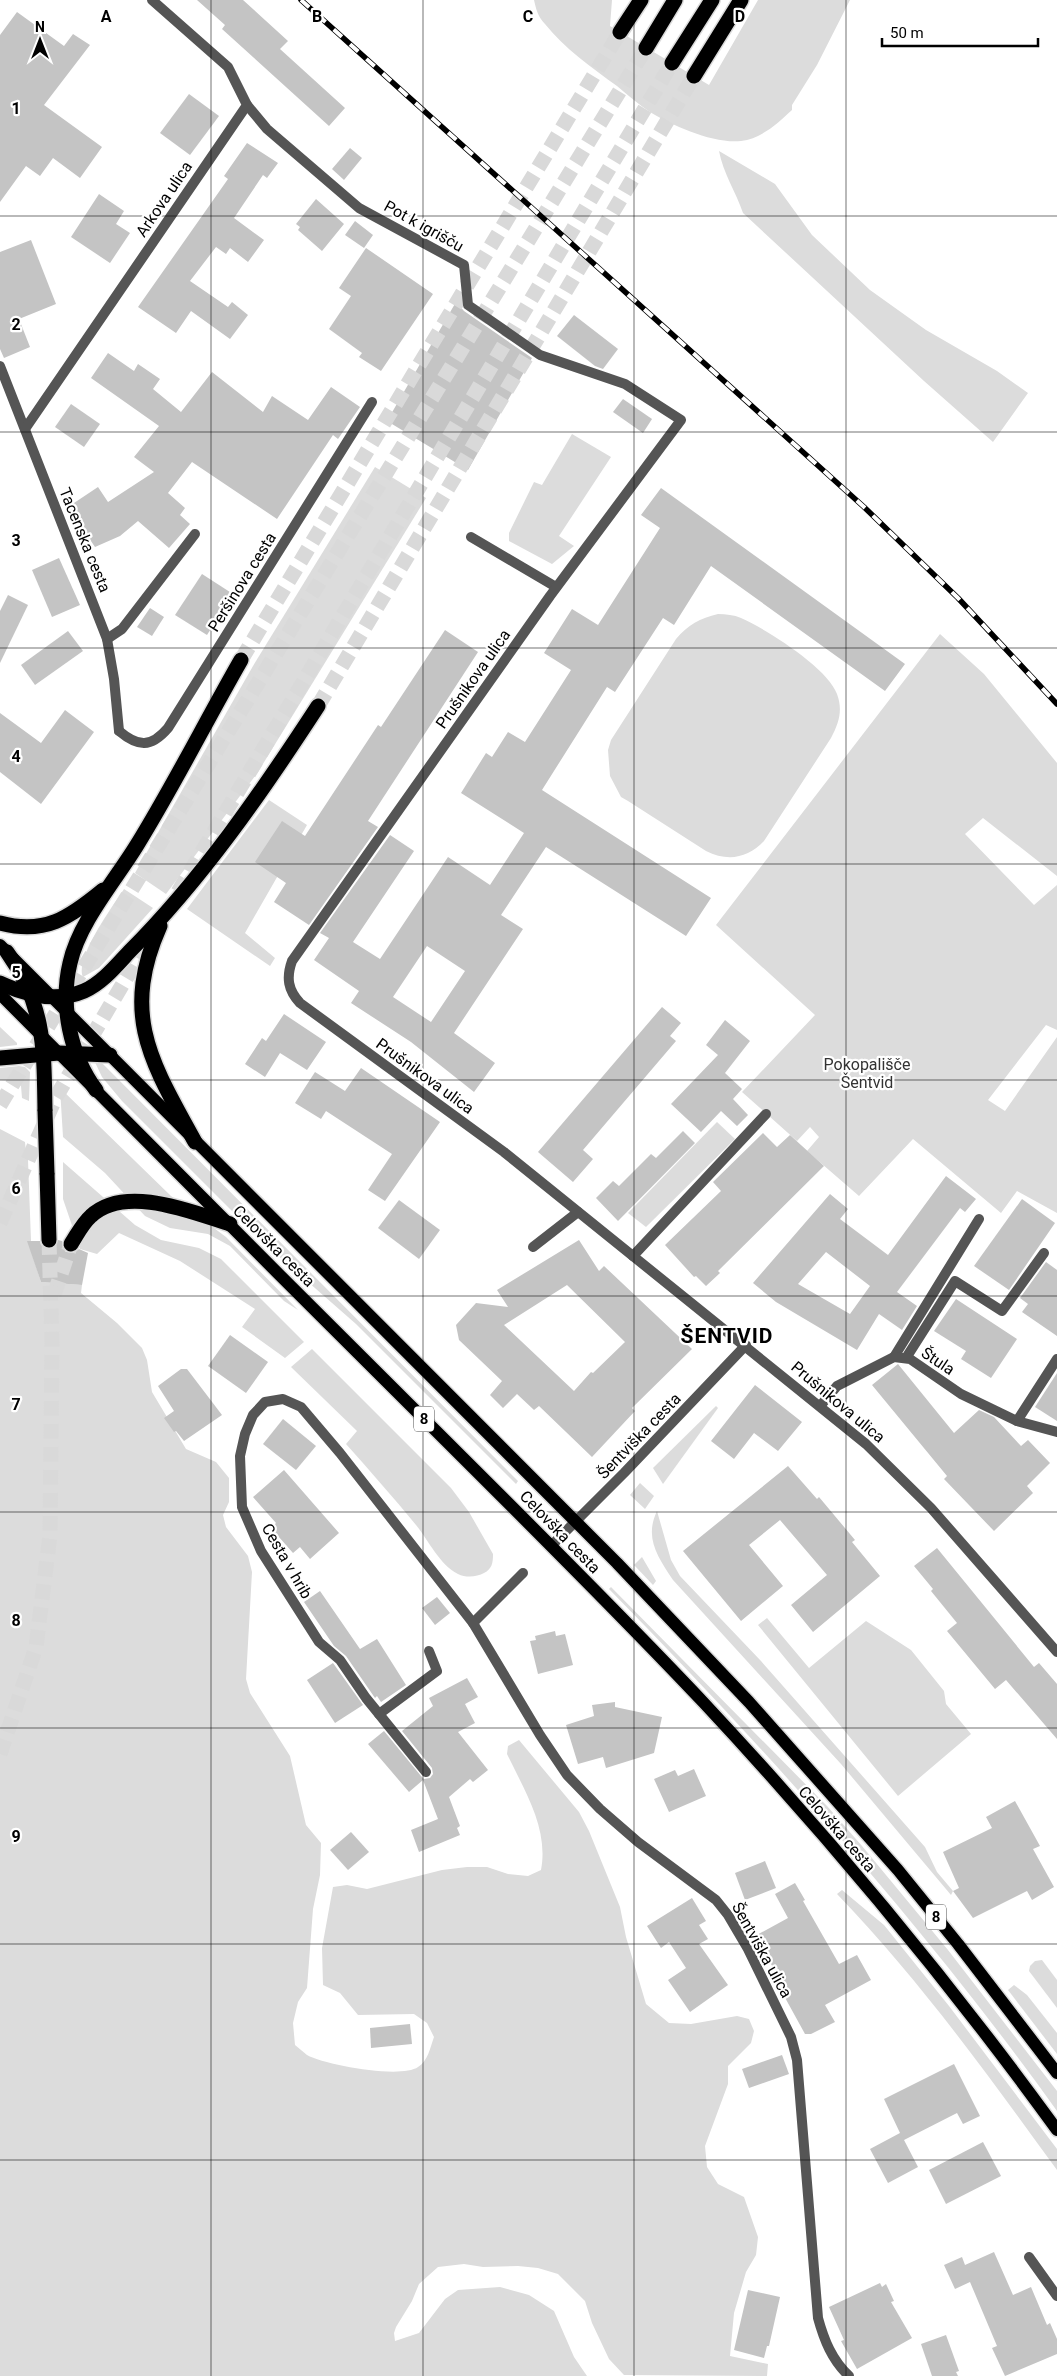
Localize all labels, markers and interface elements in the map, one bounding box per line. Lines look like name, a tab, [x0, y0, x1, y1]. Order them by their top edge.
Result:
text: A	[101, 7, 112, 26]
text: B	[312, 7, 322, 26]
text: C	[523, 7, 533, 26]
text: D	[735, 7, 745, 26]
north arrow	[15, 15, 65, 65]
scale bar	[882, 15, 1038, 47]
text: N	[35, 19, 45, 35]
text: 50 m	[890, 24, 924, 42]
text: 1	[11, 99, 21, 118]
street label: Arkova ulica	[132, 158, 196, 240]
street label: Pot k igrišču	[381, 196, 467, 256]
text: 2	[11, 315, 21, 334]
street label: Tacenska cesta	[55, 485, 115, 595]
street label: Peršinova cesta	[204, 529, 280, 635]
text: 3	[11, 531, 21, 550]
street label: Prušnikova ulica	[432, 626, 514, 732]
text: 4	[11, 747, 21, 766]
text: 5	[11, 963, 21, 982]
street label: Prušnikova ulica	[372, 1034, 478, 1118]
park label: Pokopališče Šentvid	[824, 1055, 910, 1092]
text: 6	[11, 1179, 21, 1198]
street label: Celovška cesta	[229, 1201, 319, 1291]
district label: ŠENTVID	[681, 1324, 773, 1348]
street label: Štula	[918, 1342, 959, 1379]
street label: Prušnikova ulica	[787, 1357, 889, 1447]
street label: Šentviška cesta	[593, 1388, 685, 1483]
text: 7	[11, 1395, 21, 1414]
road number: 8	[414, 1406, 434, 1432]
street label: Celovška cesta	[516, 1487, 604, 1577]
street label: Cesta v hrib	[258, 1520, 316, 1602]
text: 8	[11, 1611, 21, 1630]
street label: Celovška cesta	[795, 1782, 879, 1876]
text: 9	[11, 1827, 21, 1846]
street label: Šentviška ulica	[728, 1898, 797, 2001]
road number: 8	[926, 1904, 946, 1930]

